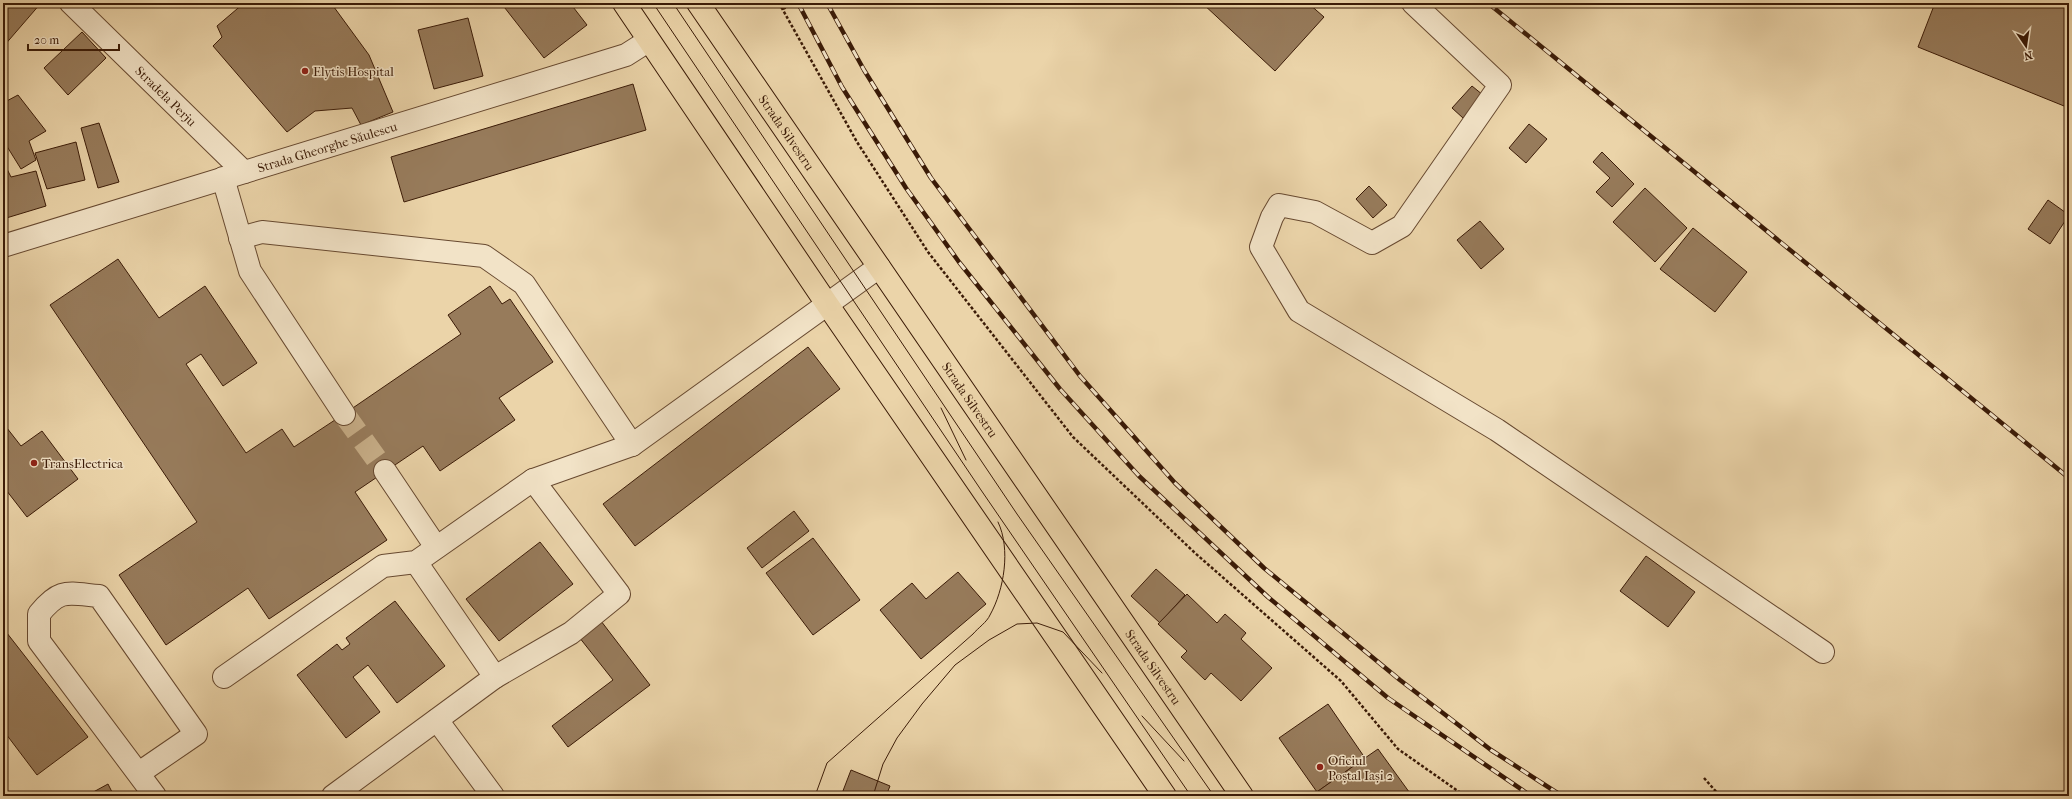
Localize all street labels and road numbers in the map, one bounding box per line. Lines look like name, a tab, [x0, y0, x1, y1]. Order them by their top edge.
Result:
street label: Stradela Perju	[132, 63, 200, 130]
street label: Strada Silvestru	[755, 92, 818, 174]
street label: Strada Gheorghe Săulescu	[256, 118, 399, 176]
street label: Strada Silvestru	[939, 359, 1001, 441]
street label: Strada Silvestru	[1122, 627, 1184, 708]

